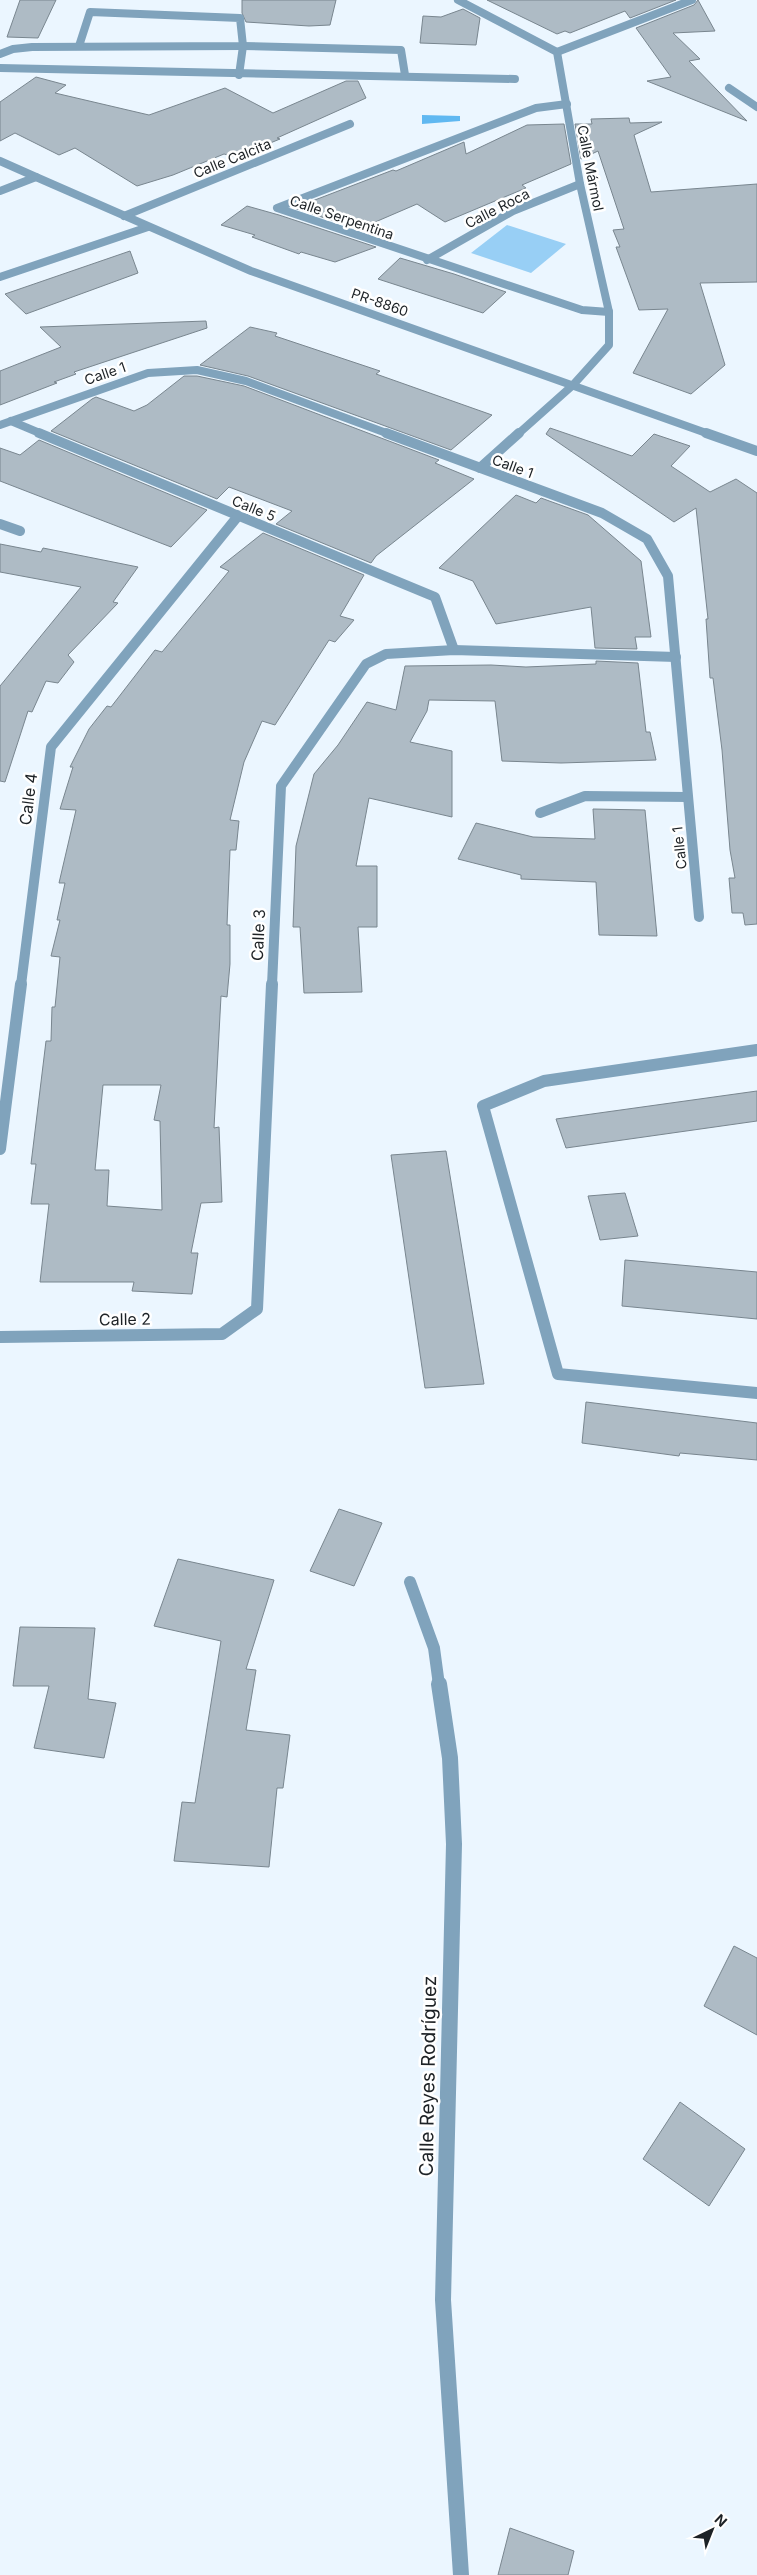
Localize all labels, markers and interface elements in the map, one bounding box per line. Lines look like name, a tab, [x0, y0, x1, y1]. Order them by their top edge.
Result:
street label: Calle Mármol	[574, 124, 608, 212]
street label: Calle Calcita	[191, 135, 273, 181]
street label: Calle Roca	[462, 184, 532, 232]
street label: Calle Serpentina	[288, 191, 396, 243]
street label: PR-8860	[349, 284, 411, 320]
street label: Calle 1	[82, 358, 128, 388]
street label: Calle 1	[490, 451, 536, 481]
street label: Calle 5	[230, 492, 278, 524]
street label: Calle 4	[15, 772, 41, 826]
street label: Calle 1	[668, 826, 690, 870]
street label: Calle 3	[247, 908, 269, 962]
street label: Calle 2	[99, 1309, 151, 1329]
street label: Calle Reyes Rodríguez	[415, 1975, 441, 2177]
north arrow	[687, 2505, 737, 2555]
text: N	[712, 2510, 731, 2530]

